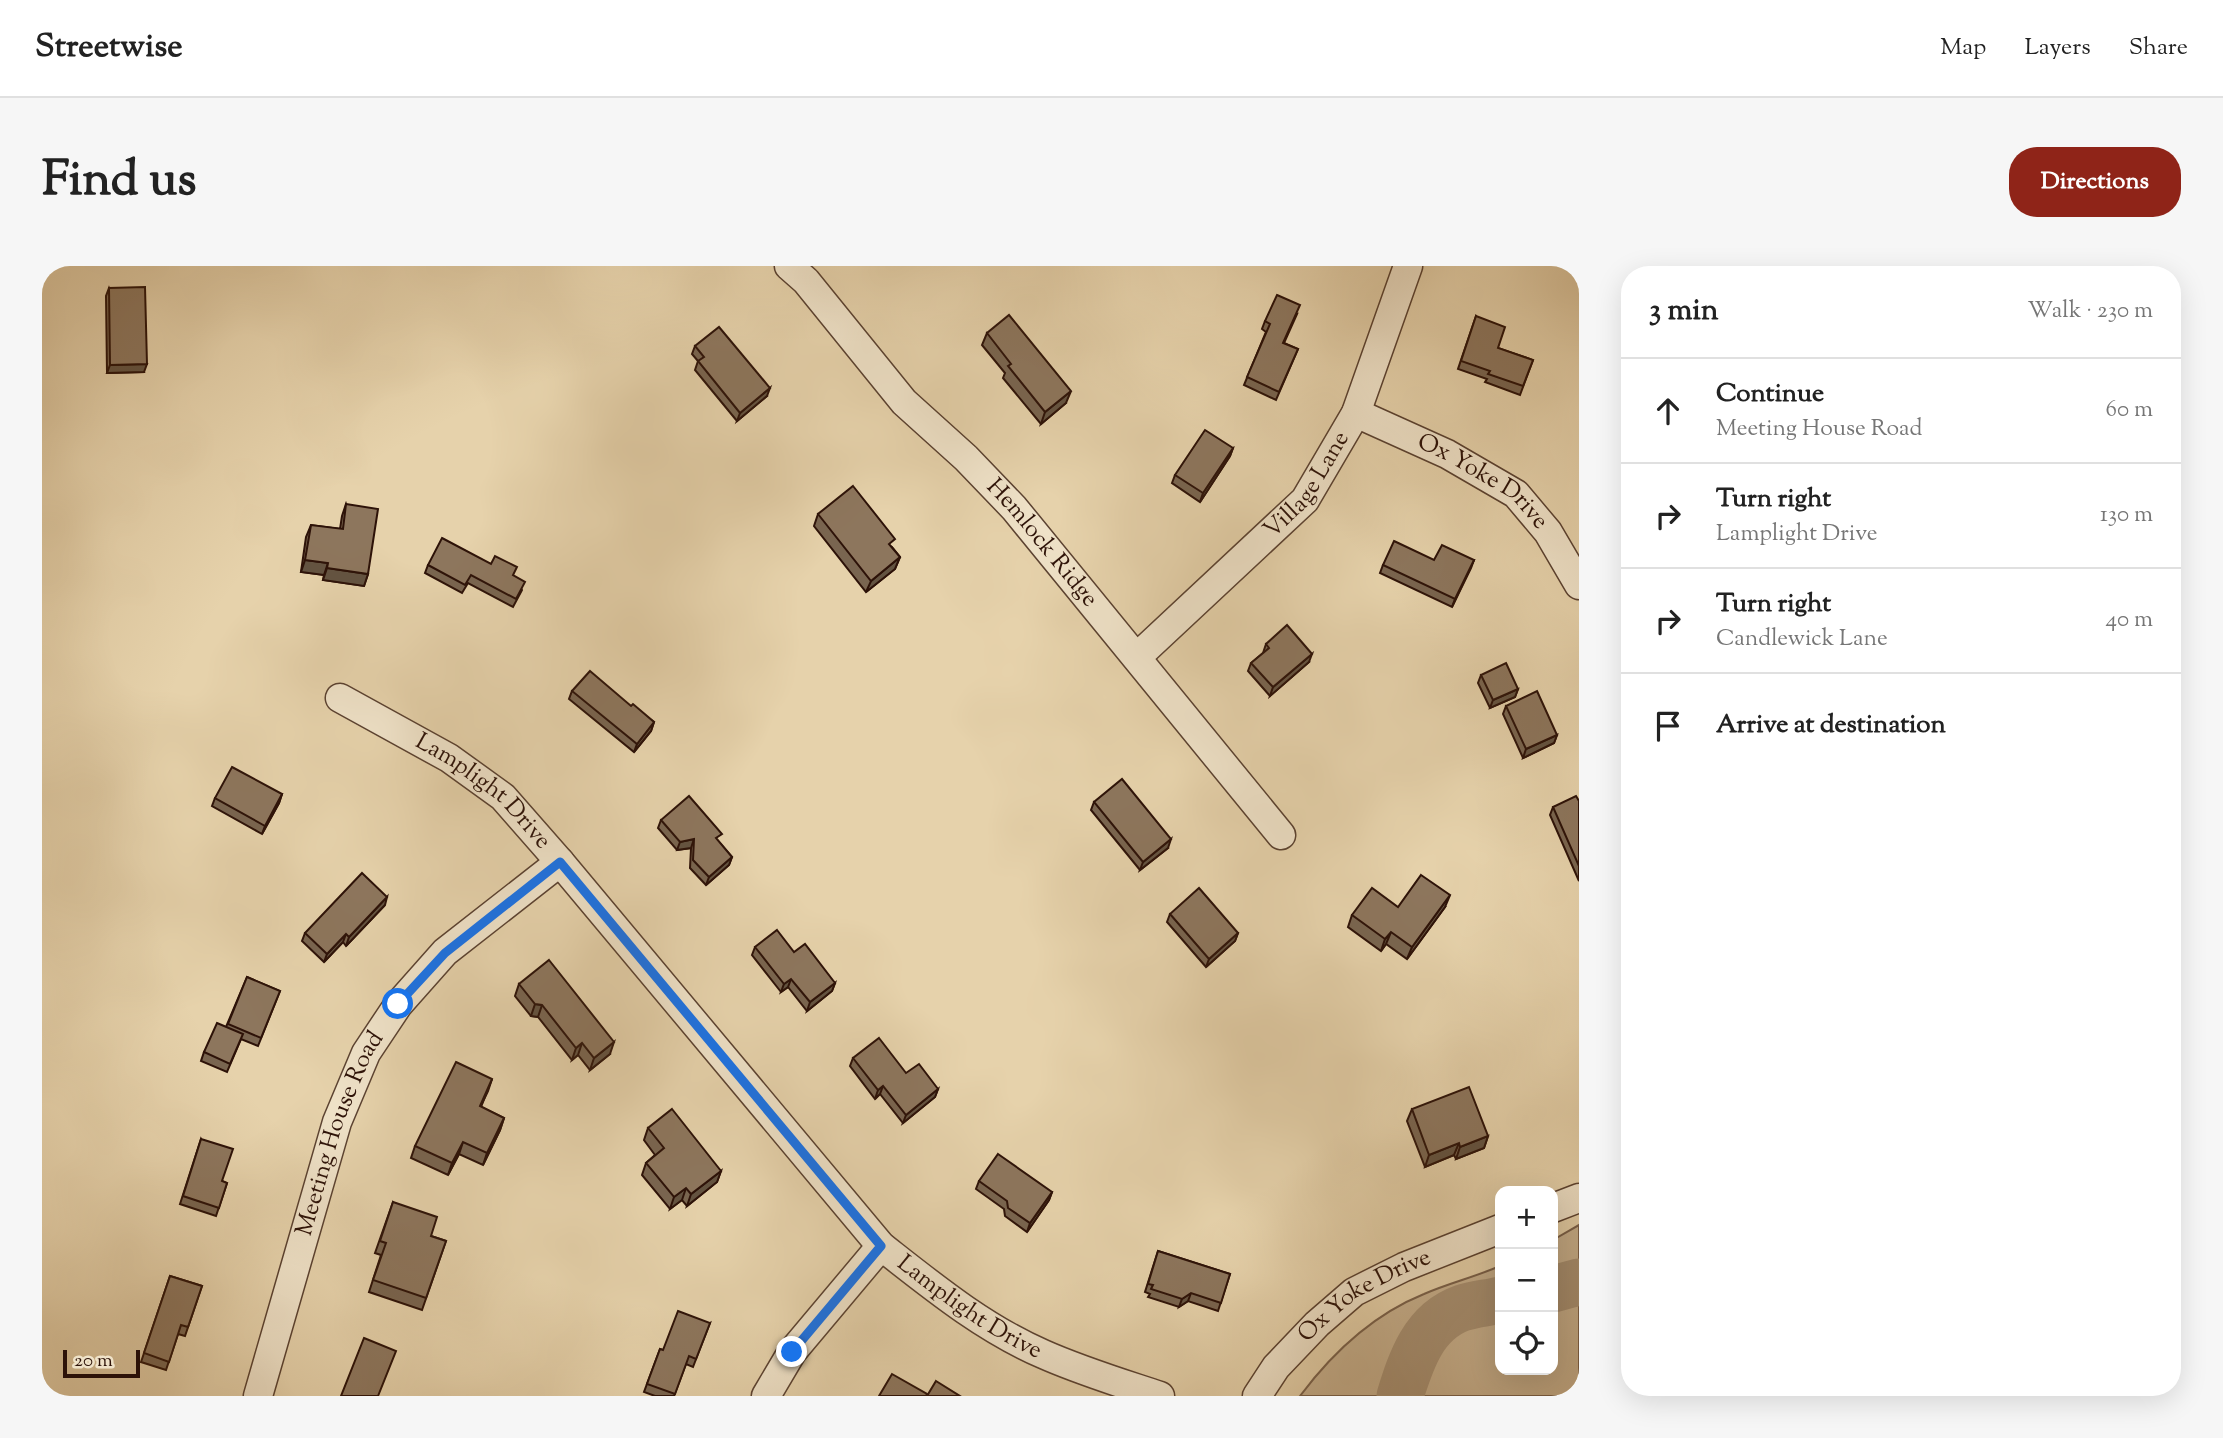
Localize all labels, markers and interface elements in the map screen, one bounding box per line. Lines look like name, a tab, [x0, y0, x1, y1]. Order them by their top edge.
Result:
text: Streetwise	[35, 24, 183, 72]
text: Map	[1940, 31, 1986, 65]
text: Layers	[2024, 31, 2091, 65]
text: Share	[2129, 31, 2188, 65]
text: Find us	[42, 147, 196, 217]
button: Directions	[2009, 147, 2181, 217]
text: 3 min	[1649, 290, 1719, 333]
text: Walk · 230 m	[2027, 295, 2153, 328]
text: Continue	[1716, 376, 1824, 413]
icon: ahead	[1649, 392, 1687, 430]
text: 60 m	[2105, 394, 2153, 427]
text: Meeting House Road	[1716, 413, 1922, 446]
street label: Village Lane	[1256, 425, 1359, 547]
street label: Ox Yoke Drive	[1411, 426, 1556, 537]
street label: Hemlock Ridge	[978, 471, 1106, 615]
text: Turn right	[1716, 481, 1831, 518]
icon: right	[1649, 497, 1687, 535]
text: 130 m	[2100, 499, 2153, 532]
text: Lamplight Drive	[1716, 518, 1877, 551]
text: Turn right	[1716, 586, 1831, 623]
icon: right	[1649, 602, 1687, 640]
text: 40 m	[2106, 604, 2153, 637]
text: Candlewick Lane	[1716, 623, 1888, 656]
icon: arrive	[1649, 707, 1687, 745]
text: Arrive at destination	[1716, 707, 1946, 744]
street label: Lamplight Drive	[409, 725, 559, 857]
route start	[382, 988, 413, 1019]
street label: Meeting House Road	[288, 1024, 393, 1240]
map controls	[1495, 1186, 1558, 1375]
button: +	[1495, 1186, 1558, 1249]
street label: Ox Yoke Drive	[1290, 1241, 1436, 1351]
street label: Lamplight Drive	[889, 1247, 1047, 1368]
button: −	[1495, 1249, 1558, 1312]
button: locate	[1495, 1312, 1558, 1375]
route end	[776, 1336, 807, 1367]
scale bar	[63, 1347, 140, 1379]
text: 20 m	[74, 1348, 113, 1375]

